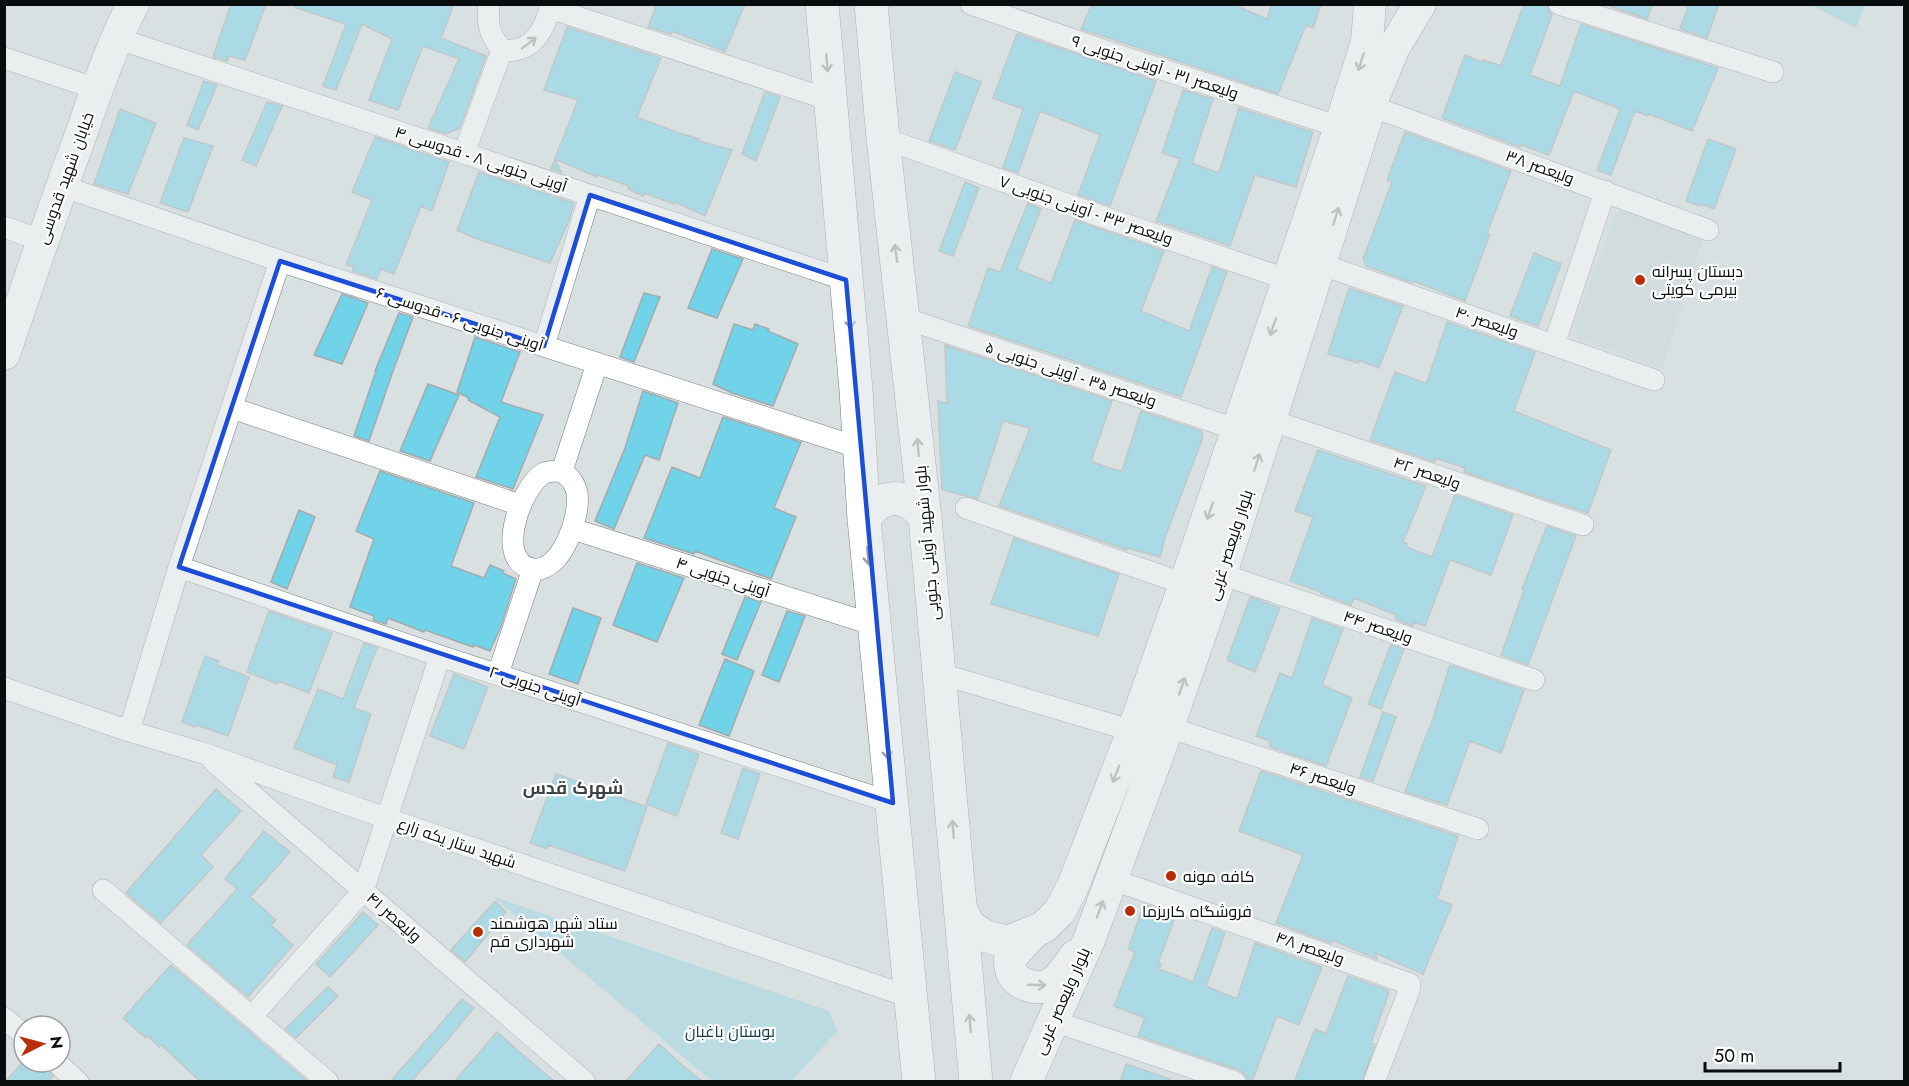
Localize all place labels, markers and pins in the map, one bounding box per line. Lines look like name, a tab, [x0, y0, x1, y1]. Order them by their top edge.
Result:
place label: دبستان پسرانه بیرمی کویتی	[1652, 260, 1743, 301]
marker: دبستان پسرانه بیرمی کویتی	[1633, 273, 1647, 287]
place label: کافه مونه	[1183, 865, 1255, 888]
marker: کافه مونه	[1164, 869, 1178, 883]
place label: فروشگاه کاریزما	[1142, 900, 1252, 923]
marker: فروشگاه کاریزما	[1123, 904, 1137, 918]
place label: ستاد شهر هوشمند شهرداری قم	[490, 912, 618, 953]
marker: ستاد شهر هوشمند شهرداری قم	[471, 925, 485, 939]

